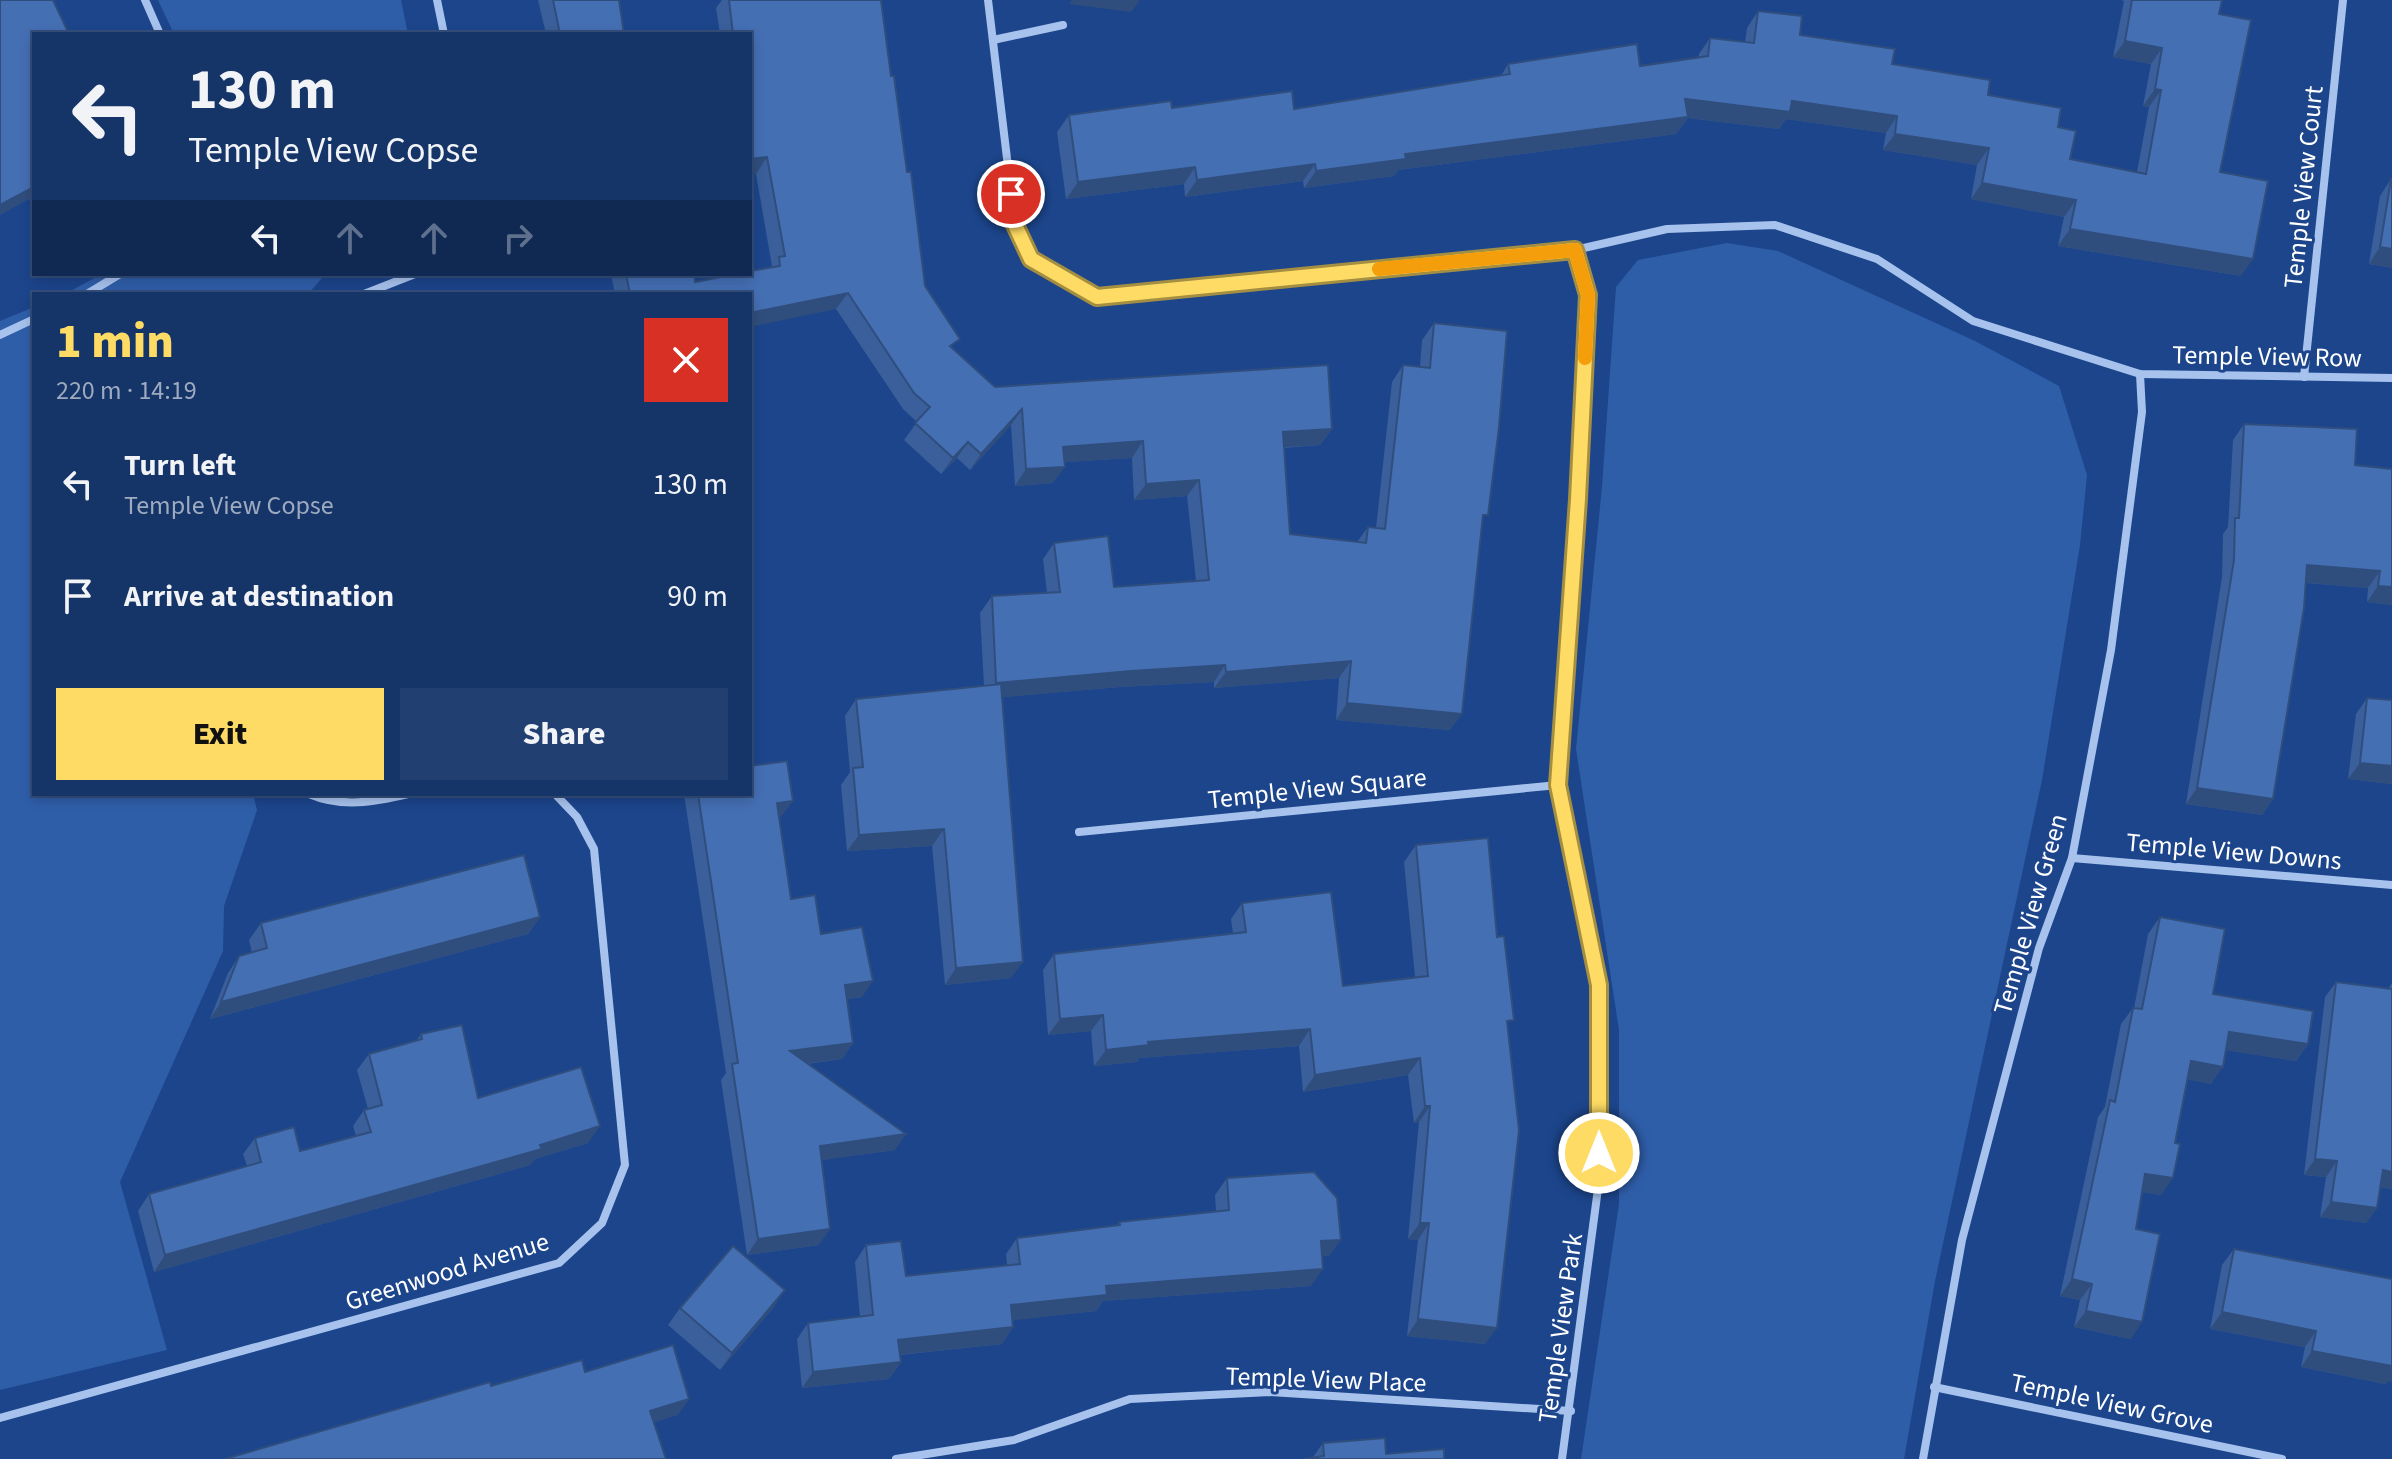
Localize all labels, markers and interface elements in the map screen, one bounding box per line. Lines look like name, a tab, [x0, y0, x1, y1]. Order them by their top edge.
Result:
text: 130 m	[188, 51, 336, 130]
icon: left	[56, 64, 160, 168]
street label: Temple View Court	[2274, 84, 2333, 290]
text: Temple View Copse	[188, 125, 478, 176]
pin	[977, 160, 1045, 228]
icon: arrive	[989, 172, 1033, 216]
icon: left	[244, 216, 288, 260]
icon: ahead	[328, 216, 372, 260]
icon: ahead	[412, 216, 456, 260]
icon: right	[496, 216, 540, 260]
text: 1 min	[56, 308, 174, 376]
button: close	[644, 318, 728, 402]
street label: Temple View Row	[2172, 336, 2362, 377]
text: 220 m · 14:19	[56, 372, 197, 409]
text: Turn left	[124, 444, 236, 487]
icon: left	[56, 462, 100, 506]
text: 130 m	[652, 463, 728, 506]
text: Temple View Copse	[124, 487, 334, 524]
icon: arrive	[56, 574, 100, 618]
text: Arrive at destination	[124, 575, 394, 618]
text: 90 m	[667, 575, 728, 618]
button: Exit	[56, 688, 384, 780]
button: Share	[400, 688, 728, 780]
street label: Temple View Square	[1206, 759, 1428, 818]
street label: Temple View Green	[1984, 809, 2077, 1019]
street label: Temple View Downs	[2125, 824, 2343, 879]
position arrow	[1557, 1111, 1641, 1195]
street label: Greenwood Avenue	[341, 1223, 554, 1320]
street label: Temple View Park	[1529, 1231, 1592, 1425]
street label: Temple View Place	[1225, 1358, 1427, 1401]
street label: Temple View Grove	[2007, 1364, 2217, 1443]

